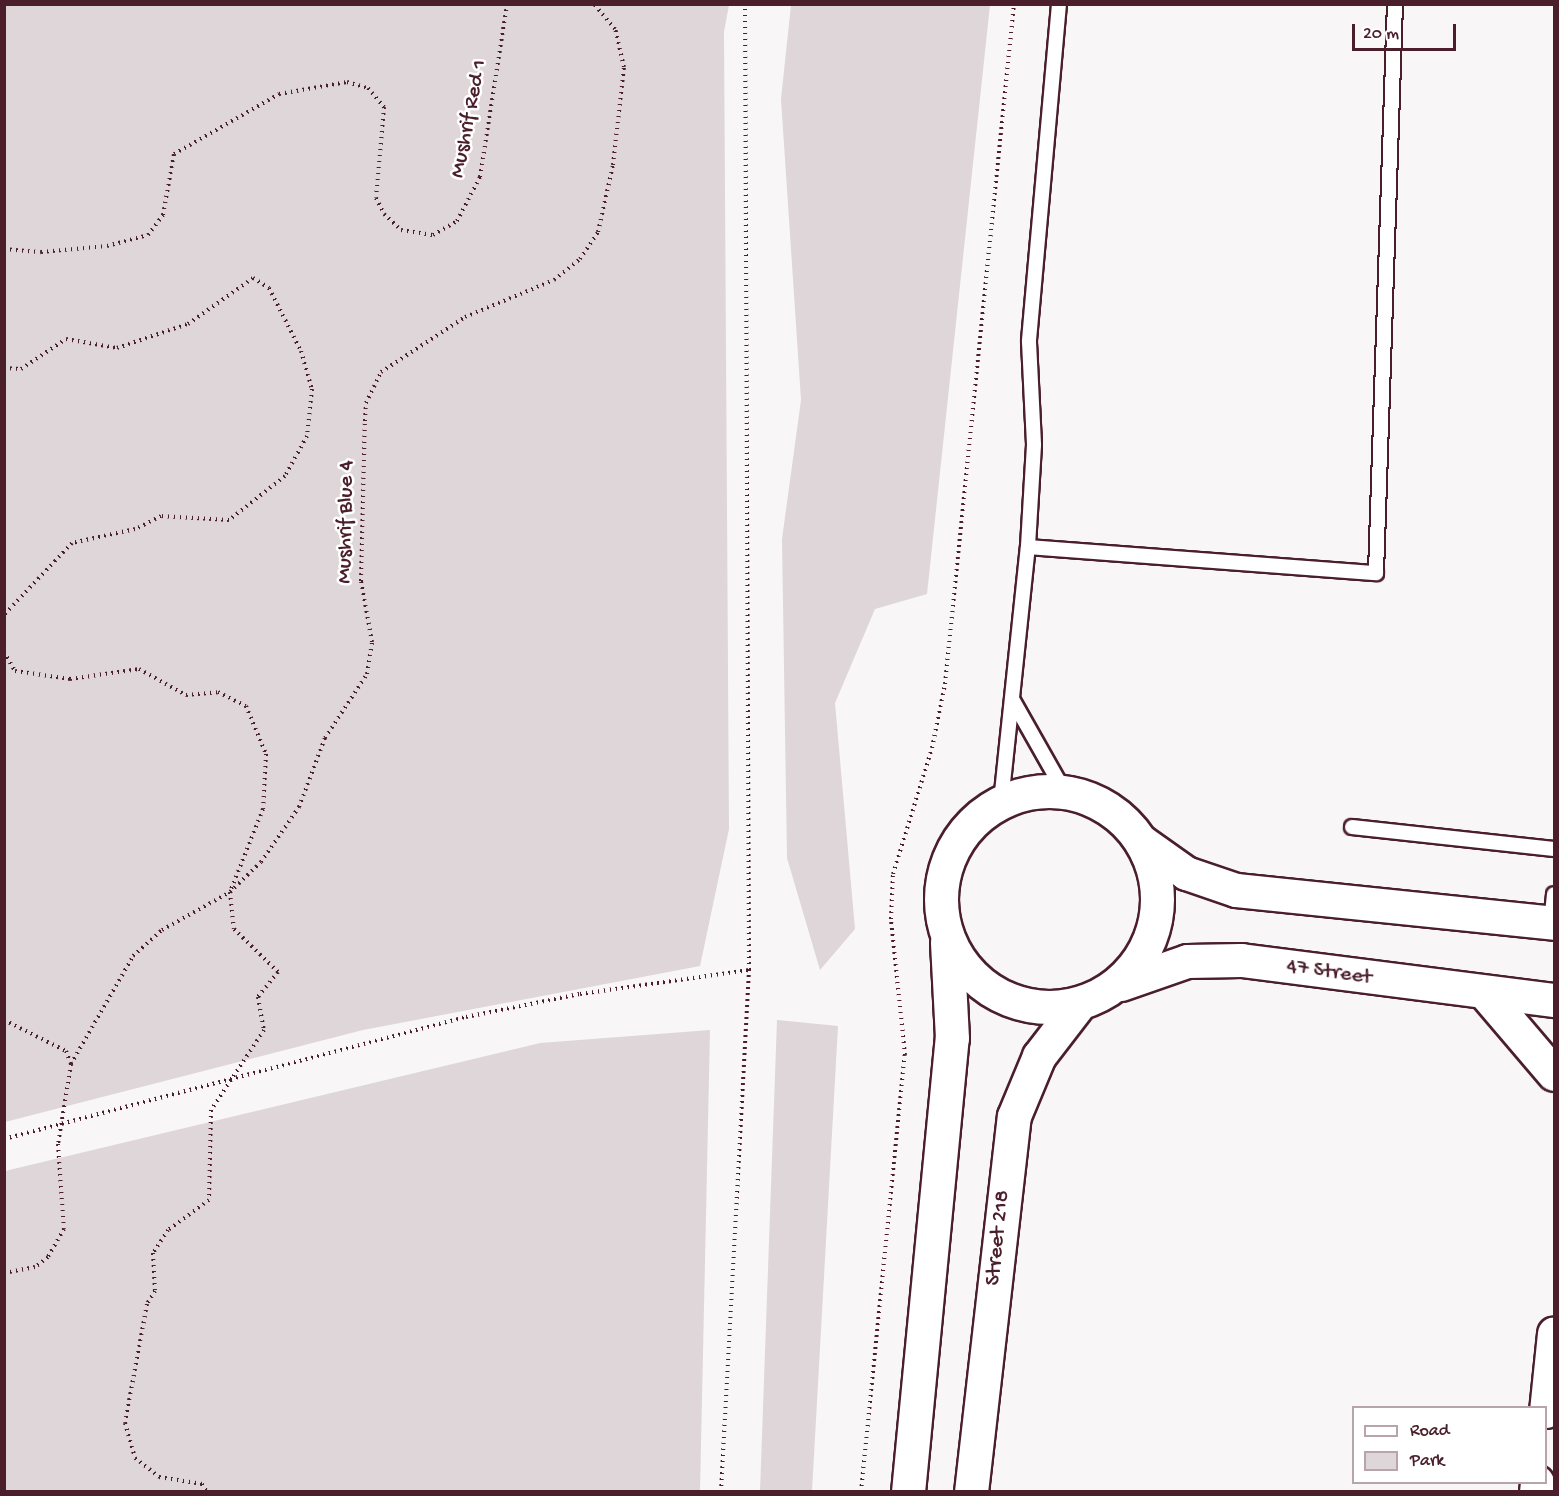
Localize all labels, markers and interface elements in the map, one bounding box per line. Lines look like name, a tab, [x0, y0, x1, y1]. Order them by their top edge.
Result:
scale bar	[1355, 12, 1458, 50]
text: 20 m	[1363, 24, 1399, 45]
street label: Mushrif Red 1	[446, 58, 494, 180]
street label: Mushrif Blue 4	[333, 460, 361, 584]
street label: 47 Street	[1285, 954, 1373, 992]
street label: Street 218	[981, 1189, 1017, 1287]
legend	[1352, 1406, 1547, 1484]
text: Road	[1410, 1421, 1449, 1442]
text: Park	[1410, 1451, 1444, 1472]

